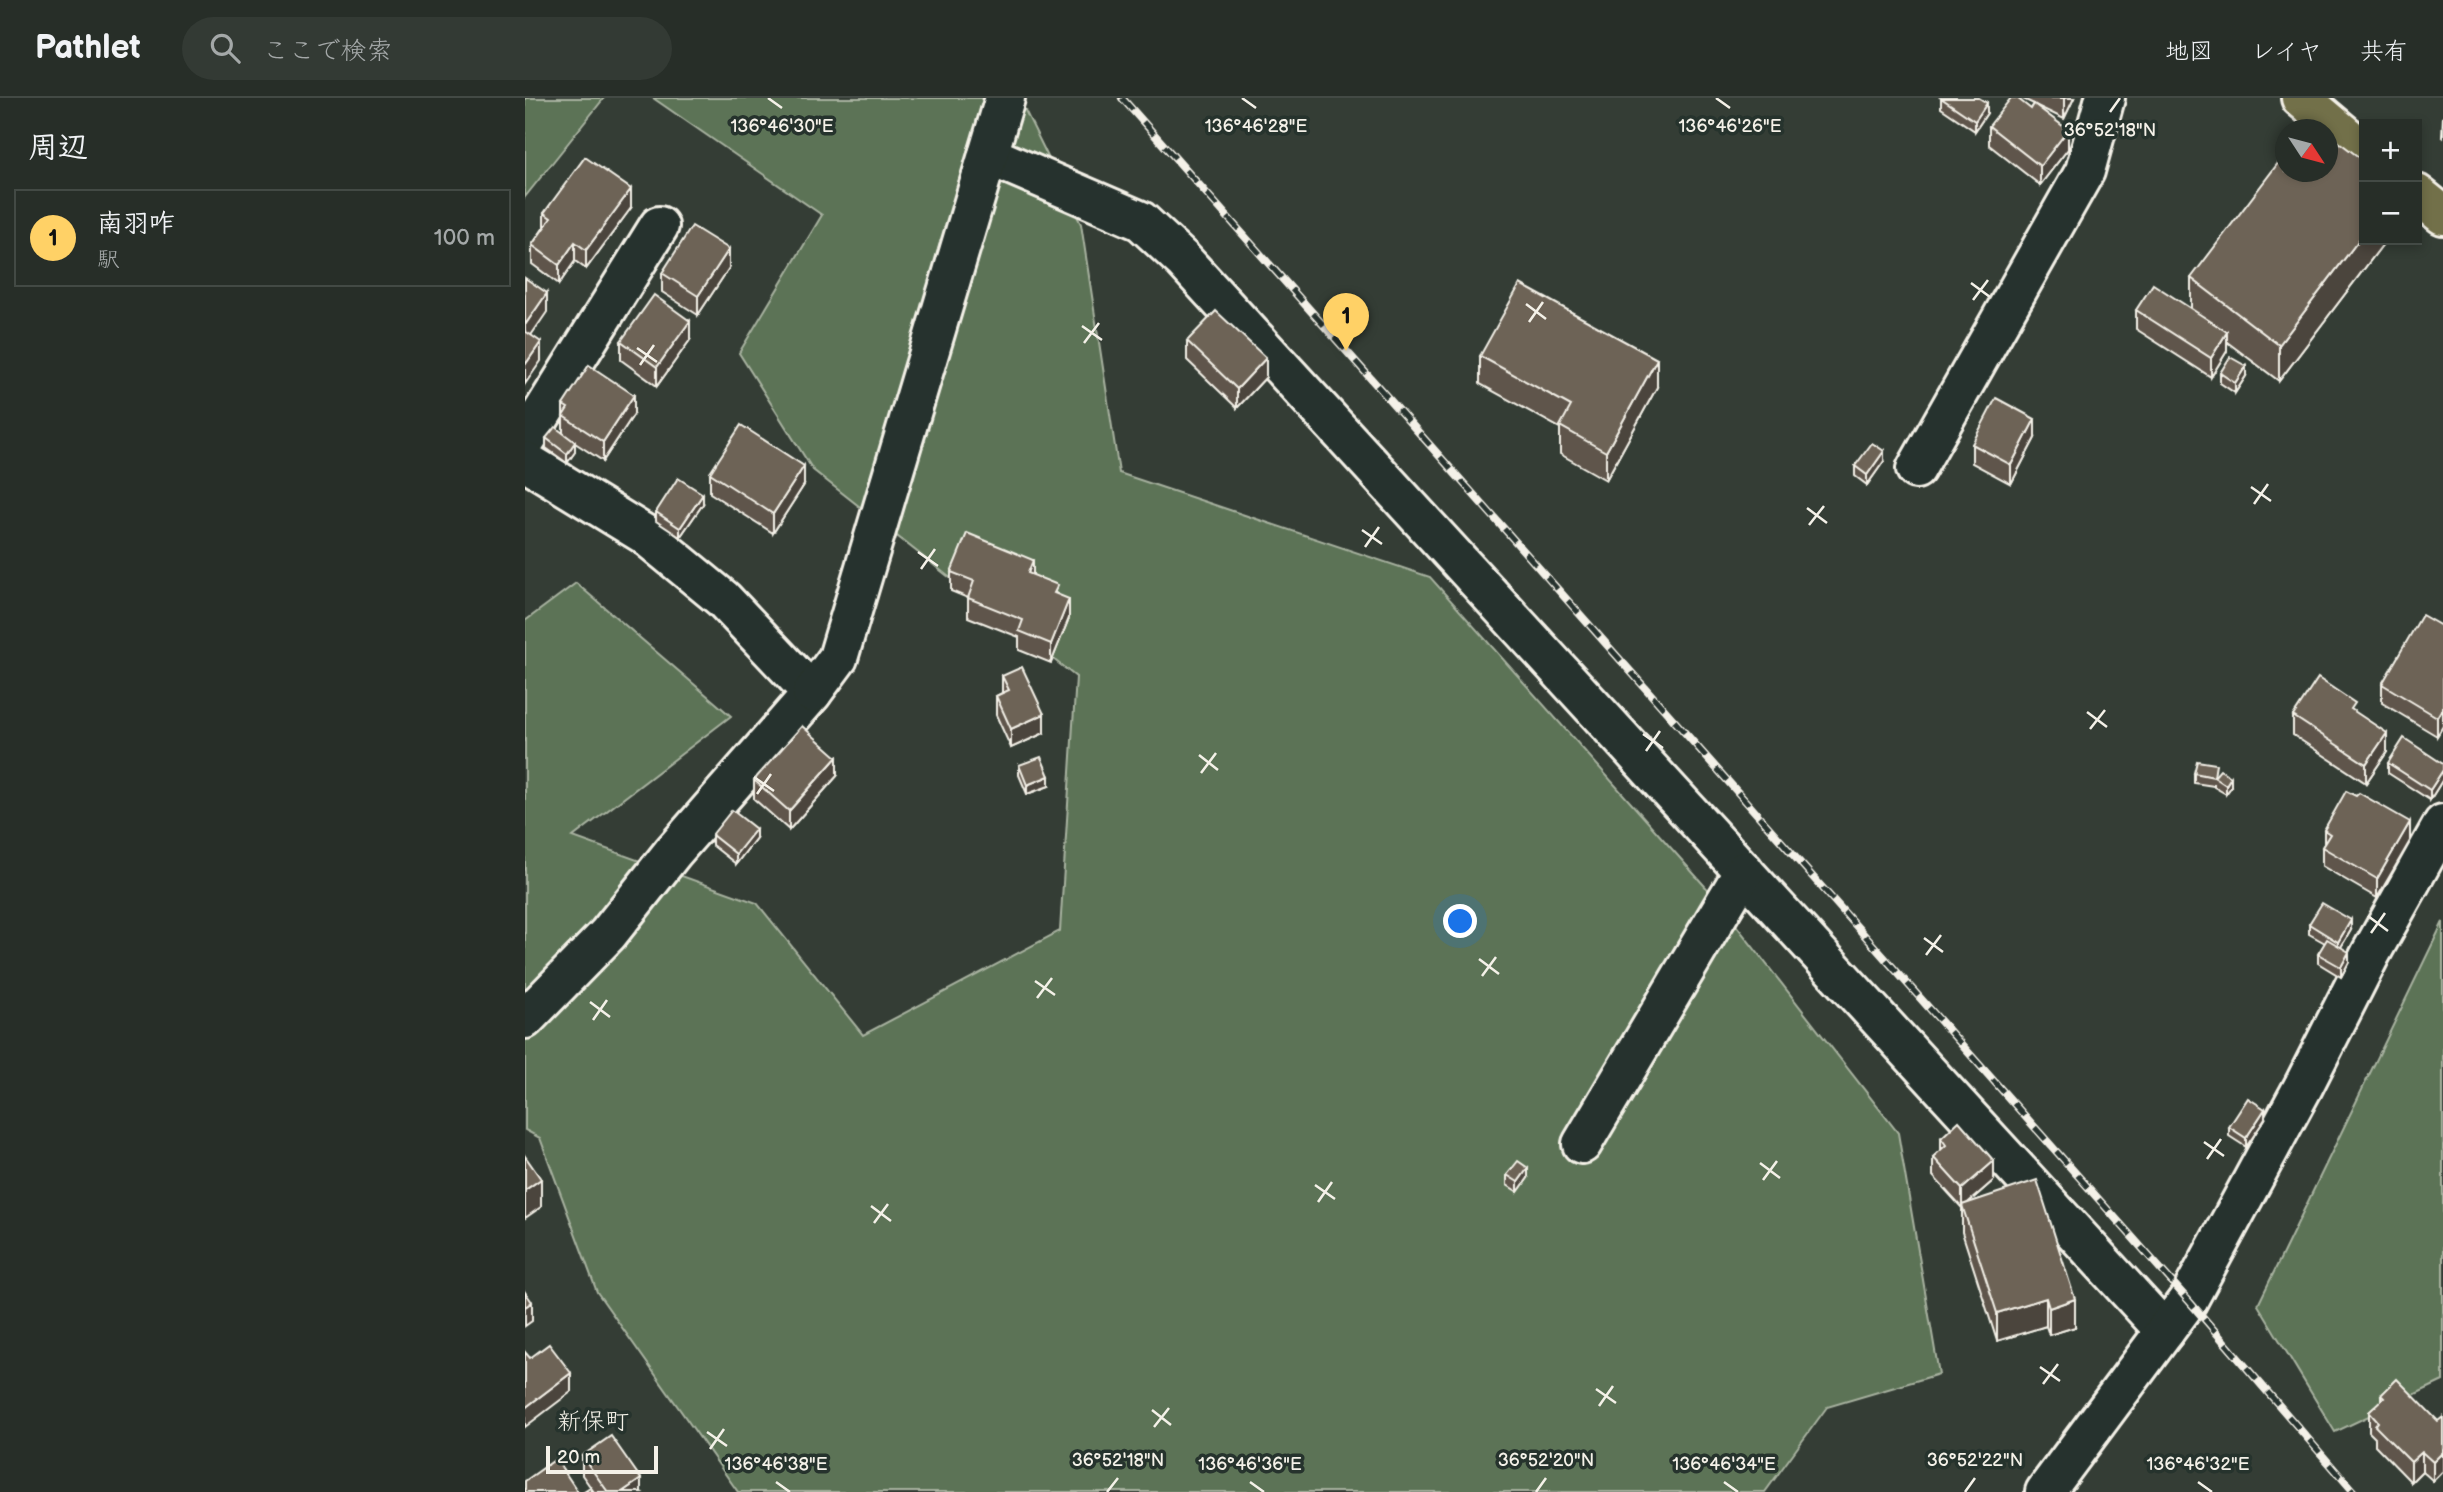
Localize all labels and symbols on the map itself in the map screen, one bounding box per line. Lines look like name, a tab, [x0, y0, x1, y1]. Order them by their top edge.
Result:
text: 136°46'30"E	[730, 116, 834, 137]
text: 136°46'28"E	[1205, 116, 1307, 137]
text: 136°46'26"E	[1678, 116, 1782, 137]
north arrow	[2275, 119, 2338, 182]
text: 36°52'18"N	[2064, 120, 2156, 141]
pin: 1	[1323, 293, 1369, 351]
your location	[1443, 904, 1477, 938]
district label: 新保町	[557, 1407, 629, 1436]
scale bar	[546, 1443, 658, 1475]
text: 36°52'18"N	[1072, 1450, 1164, 1471]
text: 36°52'20"N	[1498, 1450, 1594, 1471]
text: 36°52'22"N	[1927, 1450, 2023, 1471]
text: 136°46'38"E	[724, 1454, 828, 1475]
text: 136°46'36"E	[1198, 1454, 1302, 1475]
text: 136°46'34"E	[1672, 1454, 1776, 1475]
text: 136°46'32"E	[2146, 1454, 2250, 1475]

